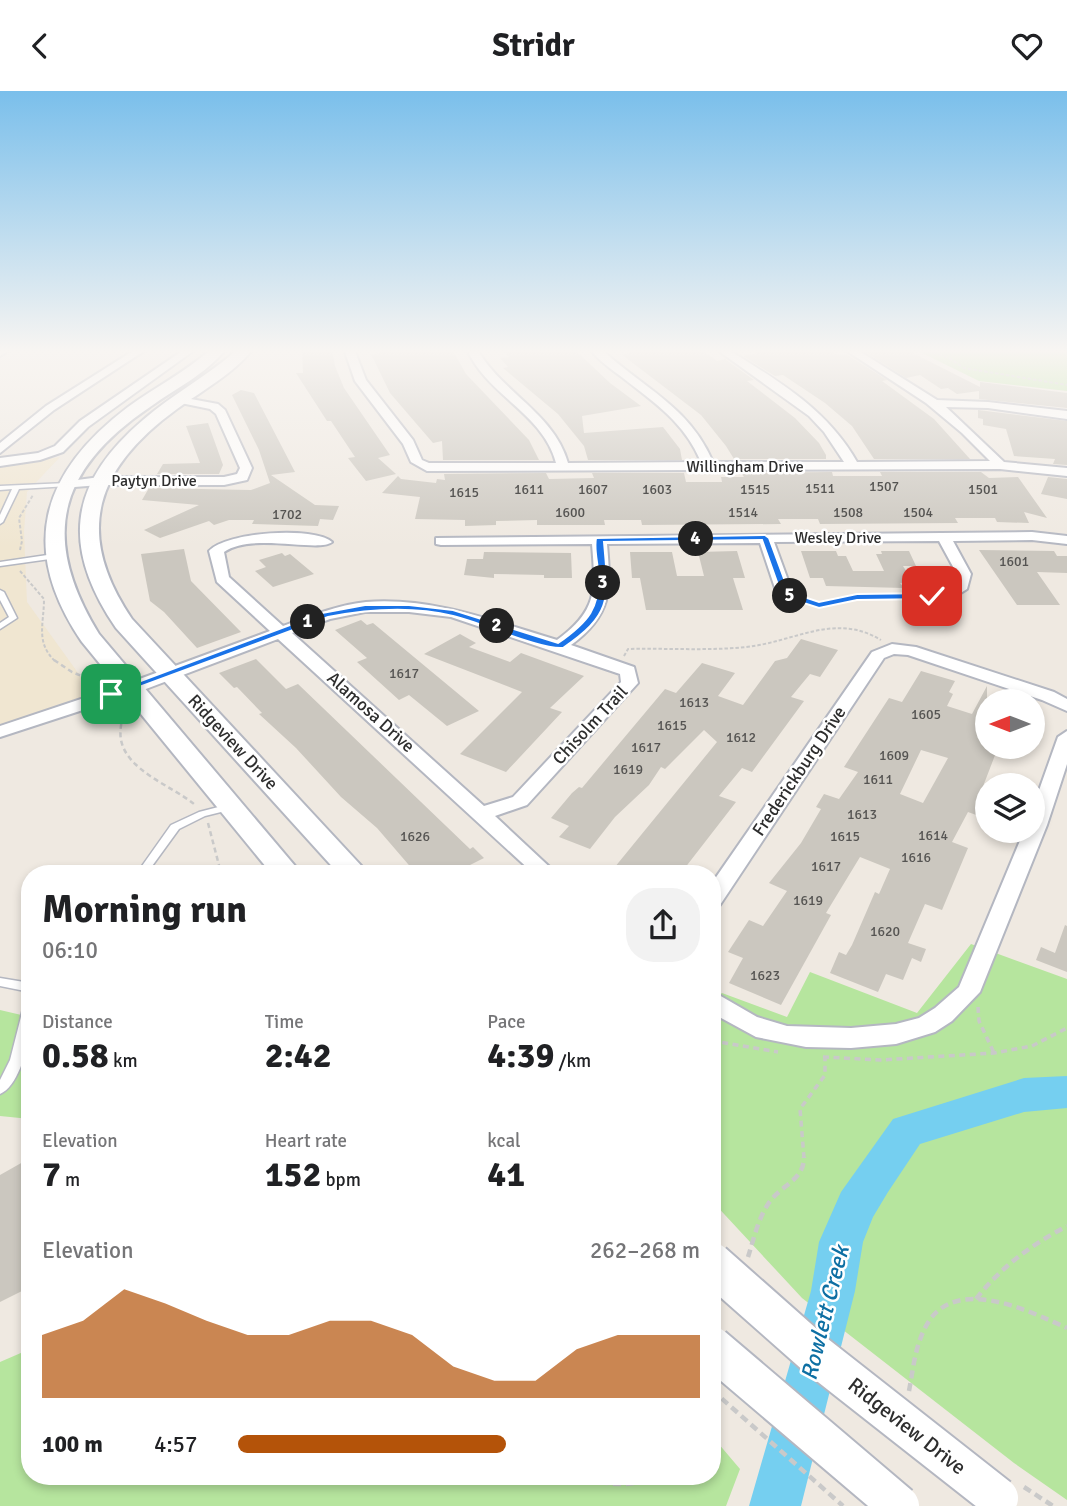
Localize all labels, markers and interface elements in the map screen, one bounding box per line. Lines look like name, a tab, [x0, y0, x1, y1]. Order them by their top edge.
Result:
text: Stridr	[492, 26, 575, 65]
icon: back	[21, 27, 59, 65]
icon: heart	[1008, 27, 1046, 65]
street label: Willingham Drive	[686, 457, 804, 477]
street label: Paytyn Drive	[111, 471, 197, 491]
house number: 1507	[869, 478, 899, 495]
house number: 1511	[805, 480, 835, 497]
house number: 1611	[514, 481, 544, 498]
house number: 1607	[578, 481, 608, 498]
house number: 1603	[642, 481, 672, 498]
house number: 1515	[740, 481, 770, 498]
house number: 1501	[968, 481, 998, 498]
house number: 1615	[449, 484, 479, 501]
house number: 1600	[555, 504, 585, 521]
house number: 1514	[728, 504, 759, 521]
house number: 1508	[833, 504, 863, 521]
house number: 1504	[903, 504, 934, 521]
house number: 1702	[272, 506, 302, 523]
pin: 4	[678, 521, 714, 557]
text: 4	[690, 526, 701, 550]
street label: Wesley Drive	[794, 528, 882, 548]
house number: 1601	[999, 553, 1029, 570]
pin: 3	[586, 566, 620, 601]
pin	[902, 566, 962, 626]
text: 3	[597, 570, 608, 594]
icon: check	[913, 577, 951, 615]
pin: 5	[772, 579, 808, 613]
text: 5	[784, 583, 795, 607]
pin: 1	[290, 605, 326, 639]
text: 1	[302, 609, 313, 633]
pin: 2	[480, 609, 514, 643]
text: 2	[491, 613, 502, 637]
pin	[81, 664, 141, 724]
house number: 1617	[389, 665, 419, 682]
street label: Alamosa Drive	[323, 667, 419, 757]
icon: arrive	[92, 675, 130, 713]
street label: Chisolm Trail	[548, 681, 632, 769]
north arrow	[975, 689, 1045, 759]
map controls	[975, 689, 1045, 843]
street label: Ridgeview Drive	[183, 690, 283, 794]
house number: 1613	[679, 694, 709, 711]
street label: Frederickburg Drive	[747, 702, 851, 840]
house number: 1605	[911, 706, 941, 723]
house number: 1615	[657, 717, 687, 734]
house number: 1612	[726, 729, 756, 746]
house number: 1617	[631, 739, 661, 756]
house number: 1609	[879, 747, 909, 764]
house number: 1619	[613, 761, 643, 778]
house number: 1611	[863, 771, 893, 788]
button: layers	[975, 773, 1045, 843]
house number: 1613	[847, 806, 877, 823]
house number: 1614	[918, 827, 949, 844]
house number: 1626	[400, 828, 430, 845]
house number: 1615	[830, 828, 860, 845]
house number: 1616	[901, 849, 931, 866]
house number: 1617	[811, 858, 841, 875]
text: Morning run	[42, 886, 247, 933]
button: share	[626, 888, 700, 962]
house number: 1619	[793, 892, 823, 909]
house number: 1620	[870, 923, 900, 940]
text: 06:10	[42, 936, 98, 965]
house number: 1623	[750, 967, 780, 984]
text: Distance	[42, 1010, 113, 1034]
text: Time	[265, 1010, 304, 1034]
text: Pace	[487, 1010, 526, 1034]
text: 0.58	[42, 1034, 109, 1077]
text: 2:42	[265, 1034, 332, 1077]
text: 4:39	[487, 1034, 554, 1077]
text: km	[109, 1049, 138, 1073]
text: /km	[554, 1049, 591, 1073]
text: Elevation	[42, 1129, 118, 1153]
text: Heart rate	[265, 1129, 347, 1153]
text: kcal	[487, 1129, 521, 1153]
text: 7	[42, 1153, 61, 1196]
text: 152	[265, 1153, 321, 1196]
text: 41	[487, 1153, 525, 1196]
text: m	[61, 1168, 80, 1192]
text: bpm	[321, 1168, 361, 1192]
text: Elevation	[42, 1236, 134, 1265]
text: 262–268 m	[590, 1236, 700, 1265]
water label: Rowlett Creek	[794, 1240, 856, 1383]
street label: Ridgeview Drive	[843, 1372, 971, 1480]
text: 100 m	[42, 1430, 103, 1459]
text: 4:57	[154, 1430, 197, 1459]

